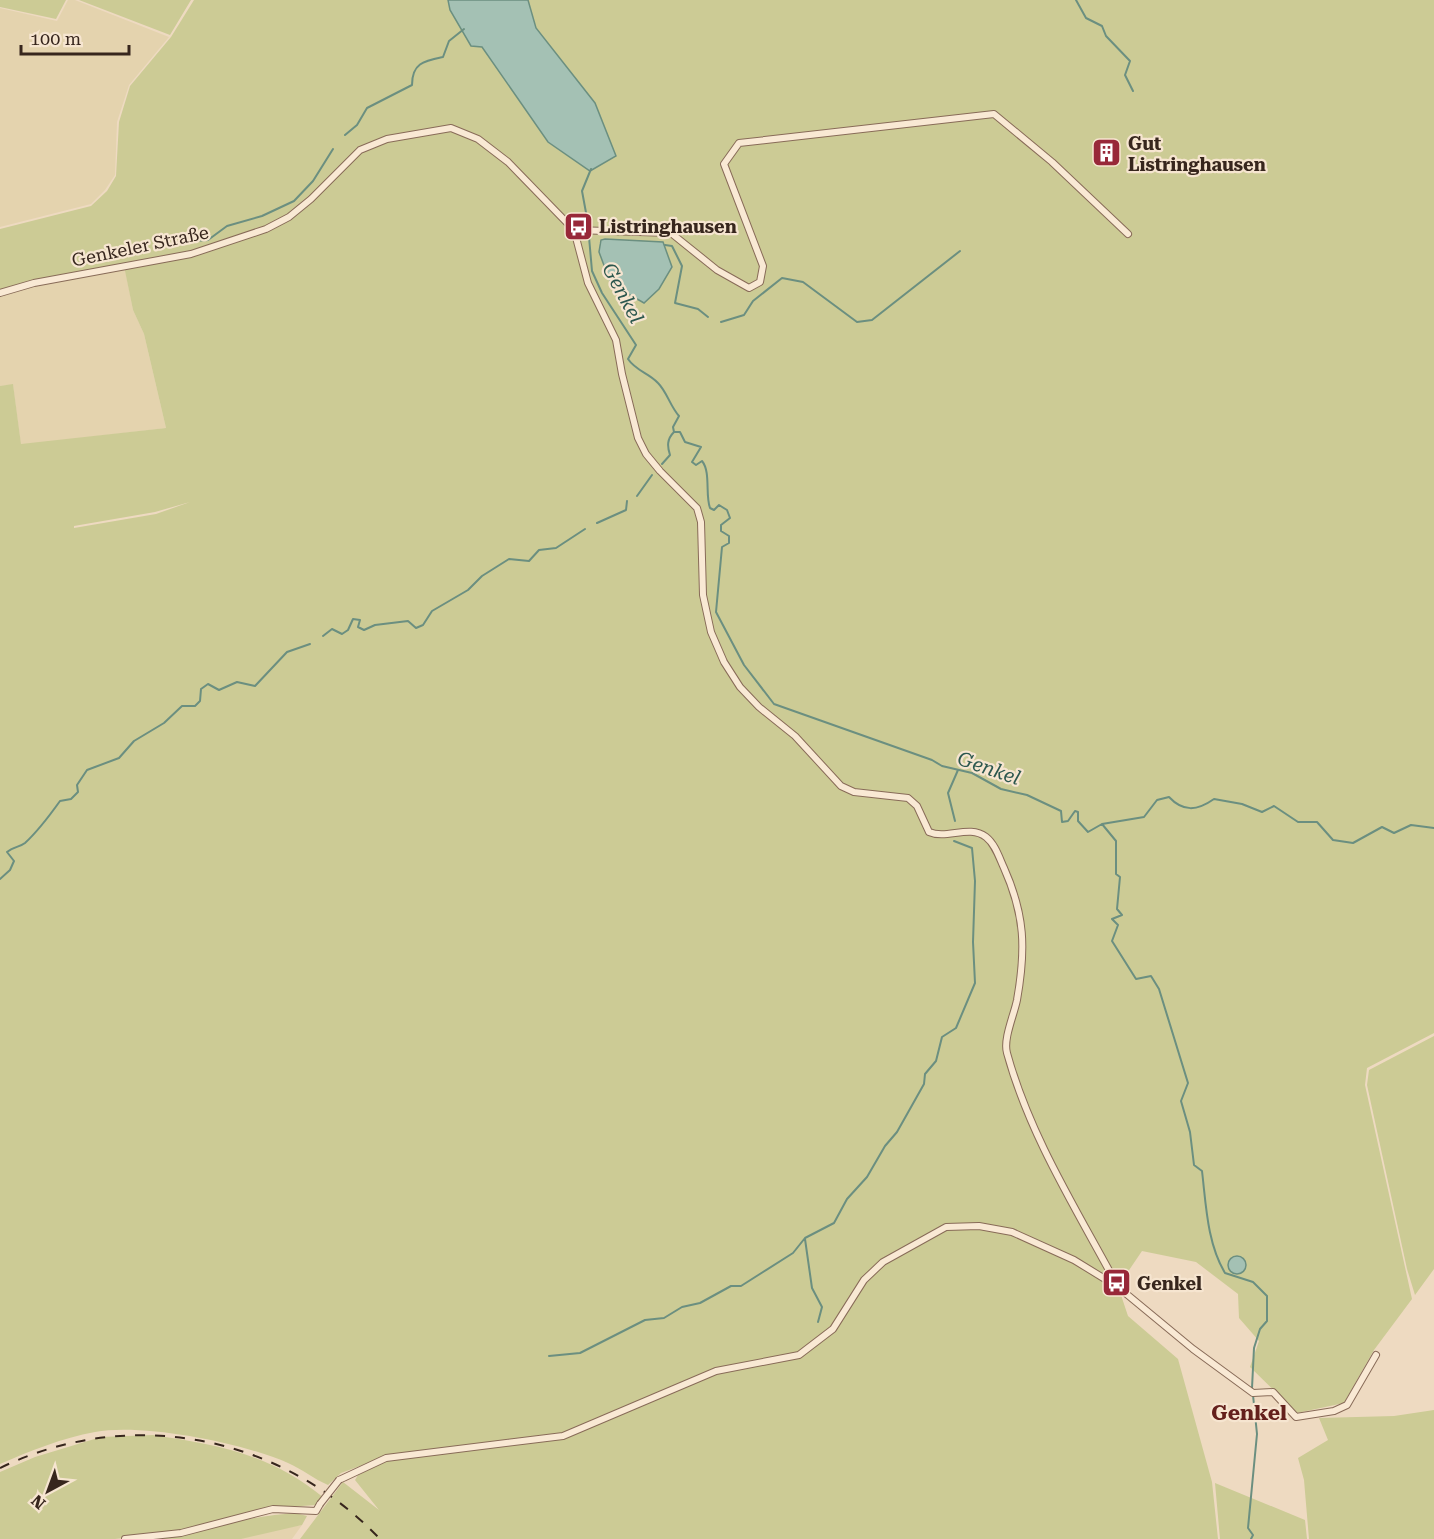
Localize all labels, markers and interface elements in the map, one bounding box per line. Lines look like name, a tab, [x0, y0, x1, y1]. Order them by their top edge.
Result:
scale bar	[21, 18, 129, 56]
text: 100 m	[30, 28, 81, 49]
place label: Gut Listringhausen	[1128, 133, 1266, 175]
building icon: Gut Listringhausen	[1091, 137, 1123, 169]
bus stop icon: Listringhausen	[562, 210, 594, 242]
place label: Listringhausen	[599, 216, 737, 237]
street label: Genkeler Straße	[70, 221, 211, 271]
water label: Genkel	[597, 259, 649, 327]
water label: Genkel	[954, 746, 1024, 790]
bus stop icon: Genkel	[1100, 1267, 1132, 1299]
place label: Genkel	[1137, 1273, 1202, 1294]
district label: Genkel	[1211, 1401, 1287, 1425]
north arrow	[18, 1461, 78, 1521]
text: N	[28, 1491, 49, 1513]

